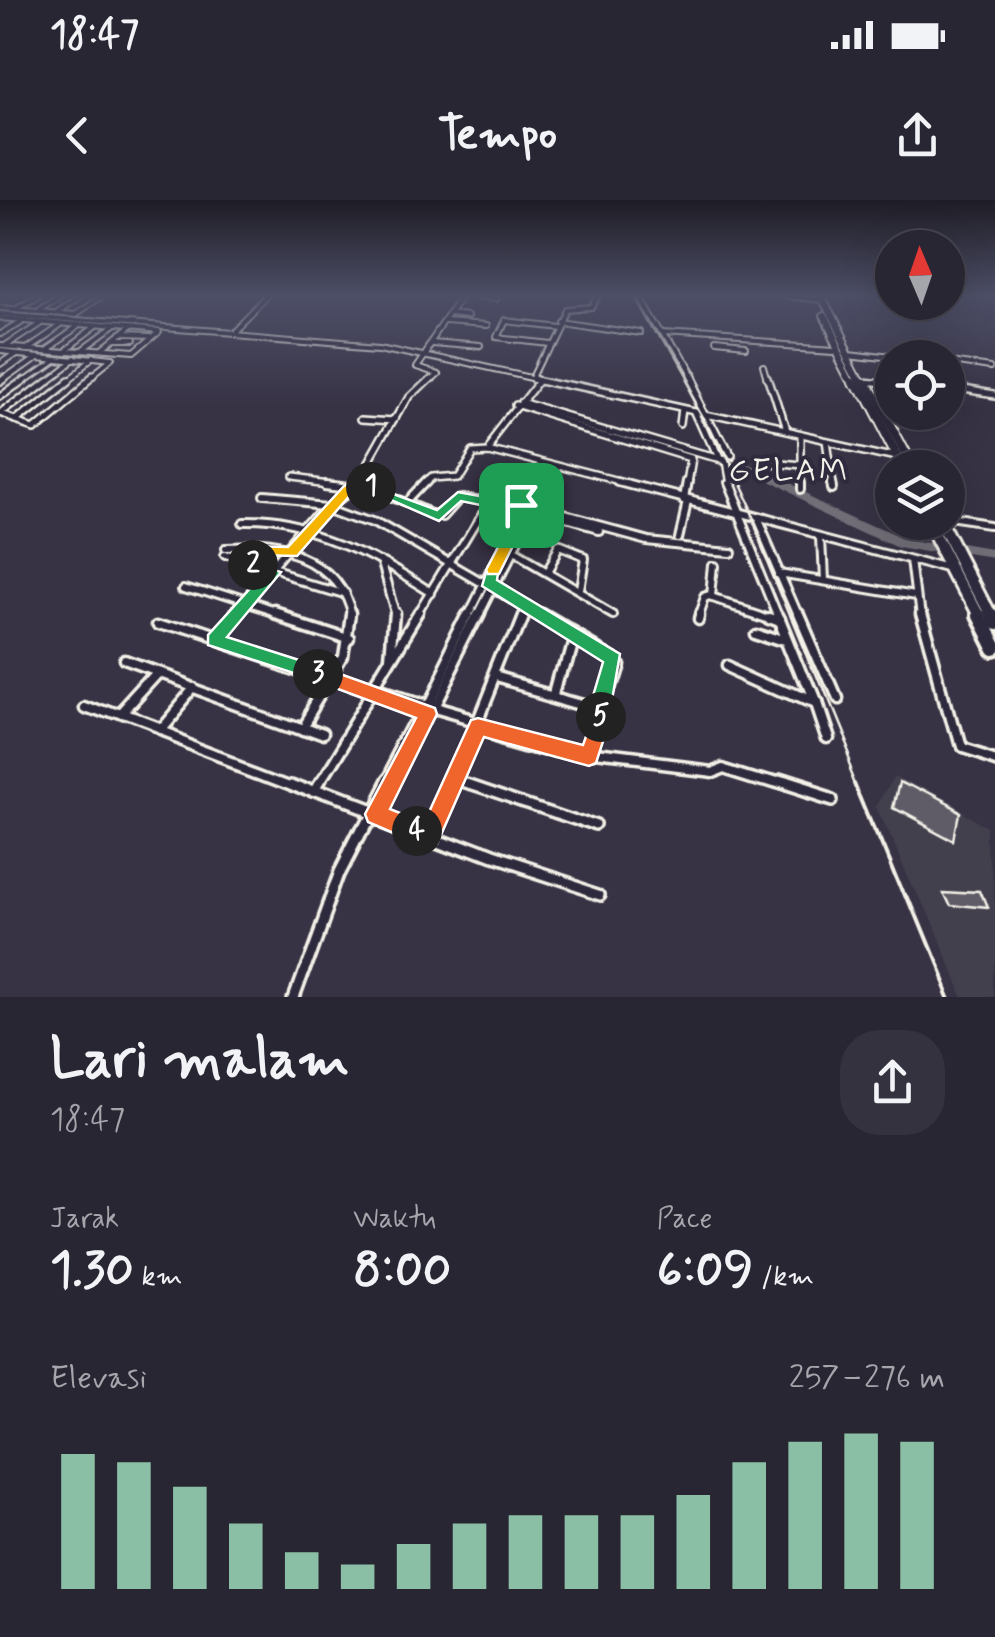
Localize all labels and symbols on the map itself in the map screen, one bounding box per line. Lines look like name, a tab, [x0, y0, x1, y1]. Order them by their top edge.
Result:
north arrow	[875, 230, 965, 320]
district label: GELAM	[728, 450, 850, 492]
pin: 1	[346, 462, 396, 512]
pin	[479, 463, 564, 548]
pin: 2	[228, 540, 278, 590]
pin: 3	[293, 649, 343, 699]
pin: 5	[576, 692, 626, 742]
pin: 4	[392, 806, 442, 856]

